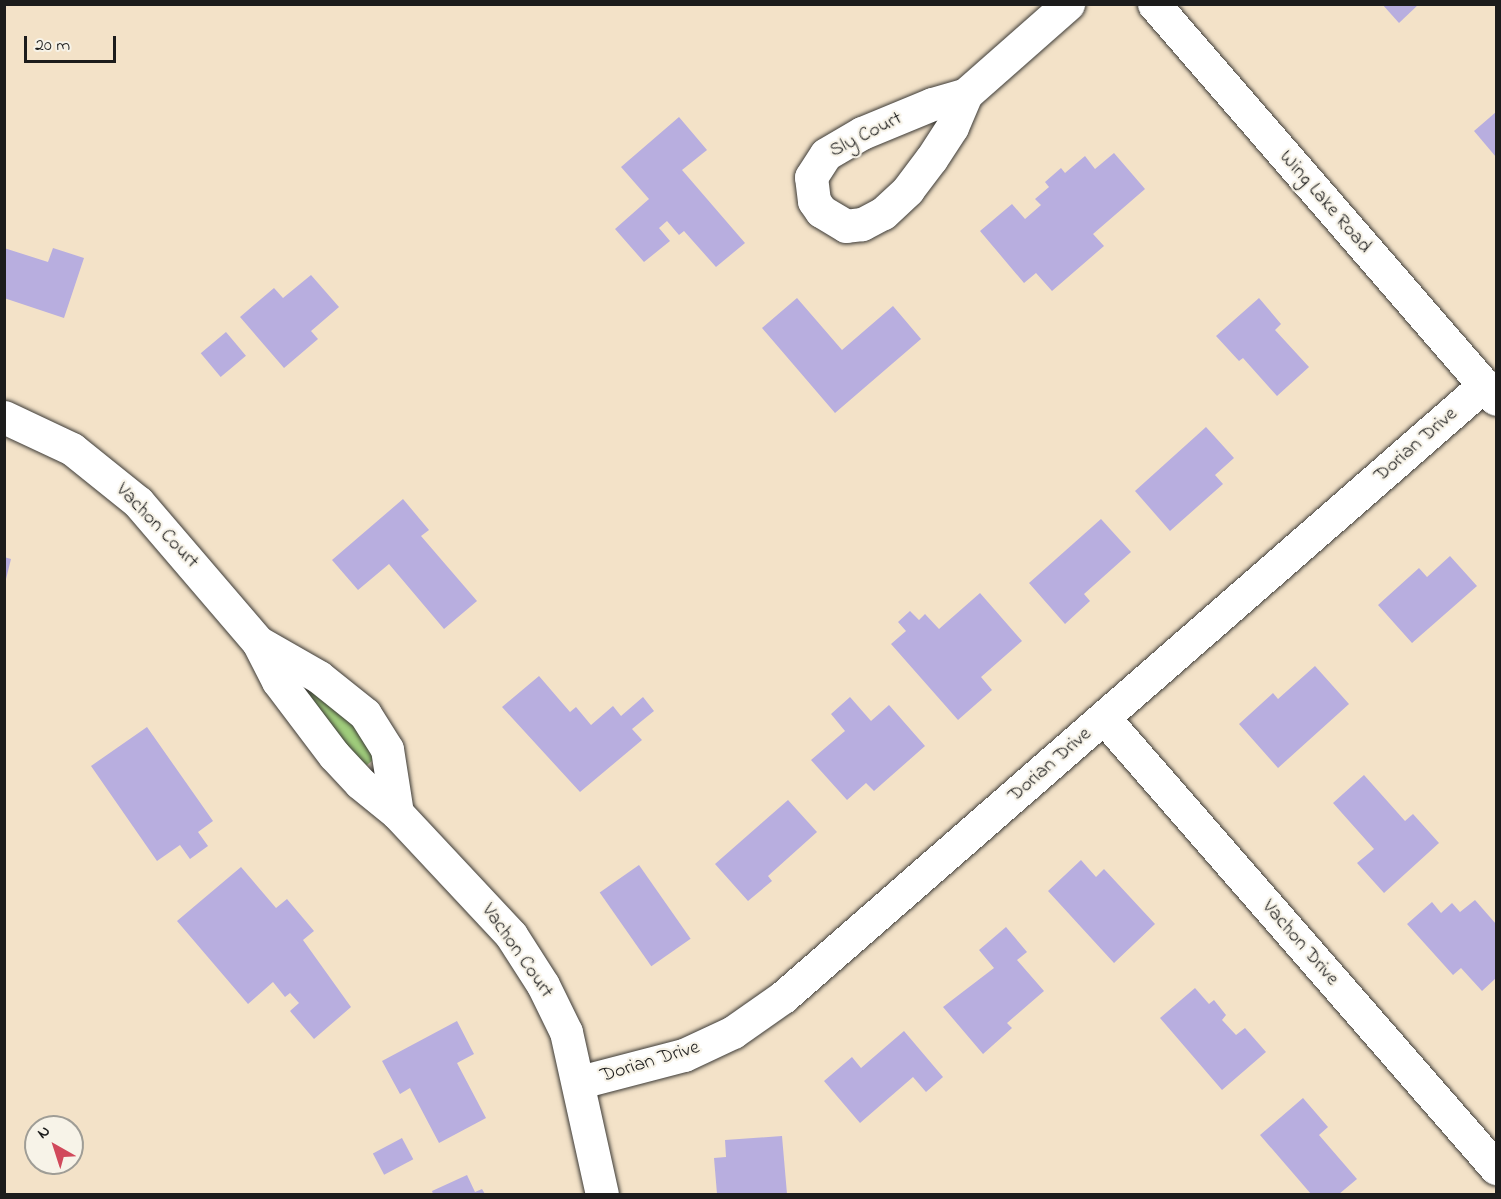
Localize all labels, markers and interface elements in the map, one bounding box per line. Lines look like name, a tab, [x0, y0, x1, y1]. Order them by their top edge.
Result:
scale bar	[27, 24, 118, 62]
text: 20 m	[35, 33, 70, 59]
street label: Sly Court	[826, 107, 906, 163]
street label: Wing Lake Road	[1274, 146, 1376, 258]
street label: Dorian Drive	[1370, 402, 1462, 488]
street label: Vachon Court	[110, 478, 204, 574]
street label: Dorian Drive	[1004, 722, 1096, 808]
street label: Vachon Drive	[1256, 895, 1344, 991]
street label: Vachon Court	[476, 899, 558, 1003]
street label: Dorian Drive	[598, 1036, 702, 1088]
north arrow	[24, 1115, 84, 1175]
text: N	[32, 1120, 56, 1145]

